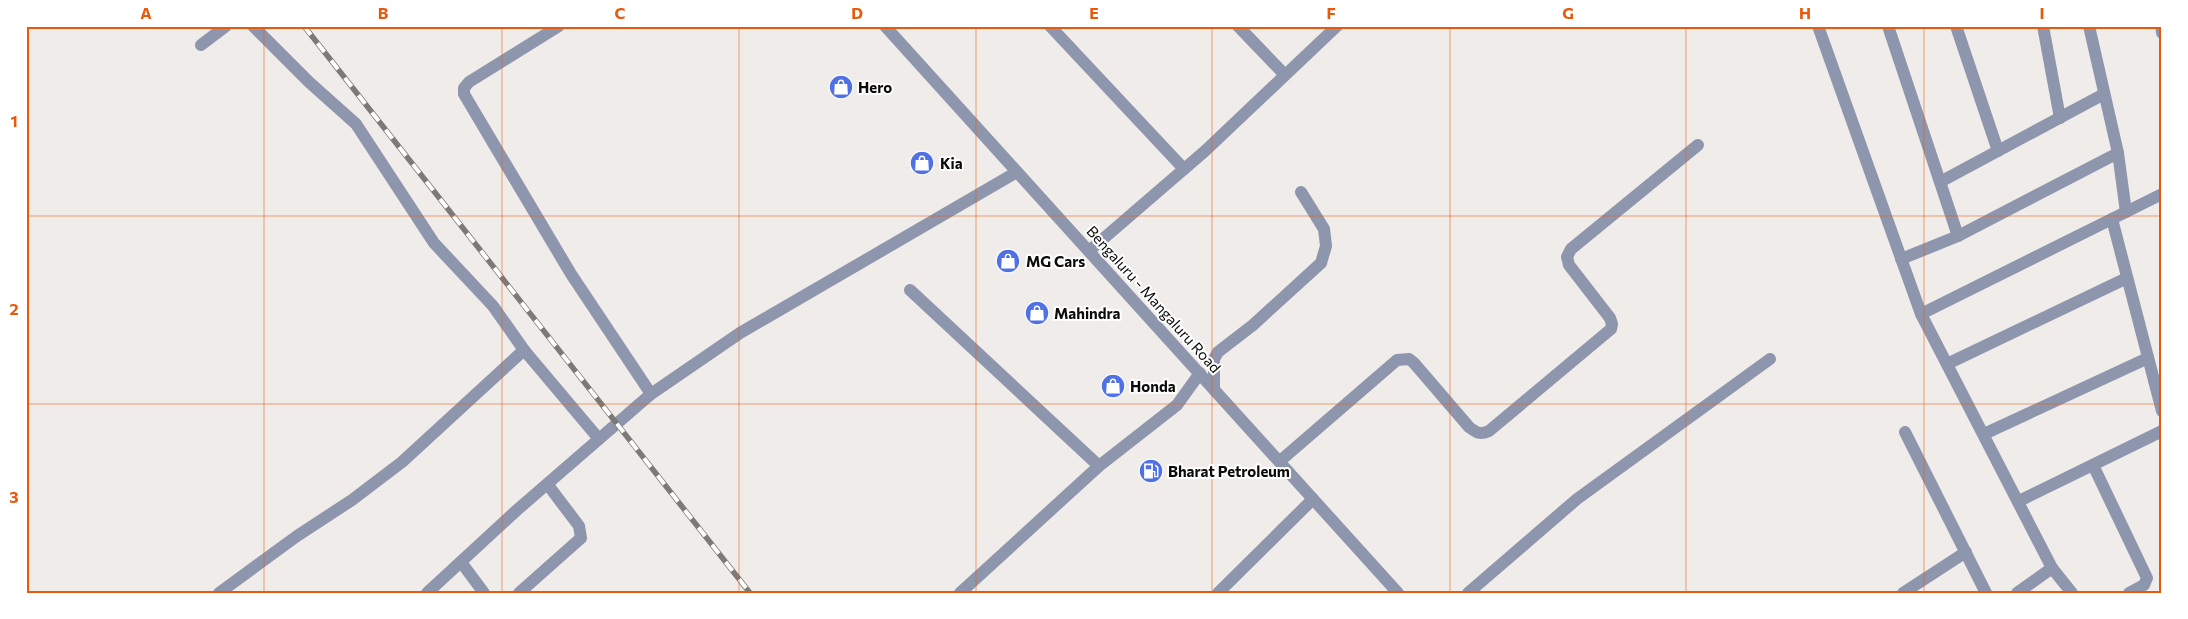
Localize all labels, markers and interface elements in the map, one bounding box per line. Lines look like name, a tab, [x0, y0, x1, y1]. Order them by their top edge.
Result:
text: A	[140, 3, 152, 22]
text: B	[378, 3, 389, 22]
text: C	[615, 3, 626, 22]
text: D	[851, 3, 863, 22]
text: E	[1089, 3, 1099, 22]
text: F	[1326, 3, 1336, 22]
text: G	[1562, 3, 1574, 22]
text: H	[1799, 3, 1811, 22]
text: I	[2039, 3, 2045, 22]
shop icon: Hero	[828, 74, 854, 100]
place label: Hero	[858, 78, 892, 96]
text: 1	[10, 111, 18, 130]
shop icon: Kia	[909, 150, 935, 176]
place label: Kia	[940, 154, 963, 172]
street label: Bengaluru - Mangaluru Road	[1083, 222, 1225, 376]
shop icon: MG Cars	[995, 248, 1021, 274]
place label: MG Cars	[1026, 252, 1085, 270]
text: 2	[9, 299, 19, 318]
shop icon: Mahindra	[1024, 300, 1050, 326]
place label: Mahindra	[1054, 304, 1121, 322]
shop icon: Honda	[1100, 373, 1126, 399]
place label: Honda	[1130, 377, 1176, 395]
fuel station icon: Bharat Petroleum	[1138, 458, 1164, 484]
place label: Bharat Petroleum	[1168, 462, 1290, 480]
text: 3	[9, 487, 19, 506]

